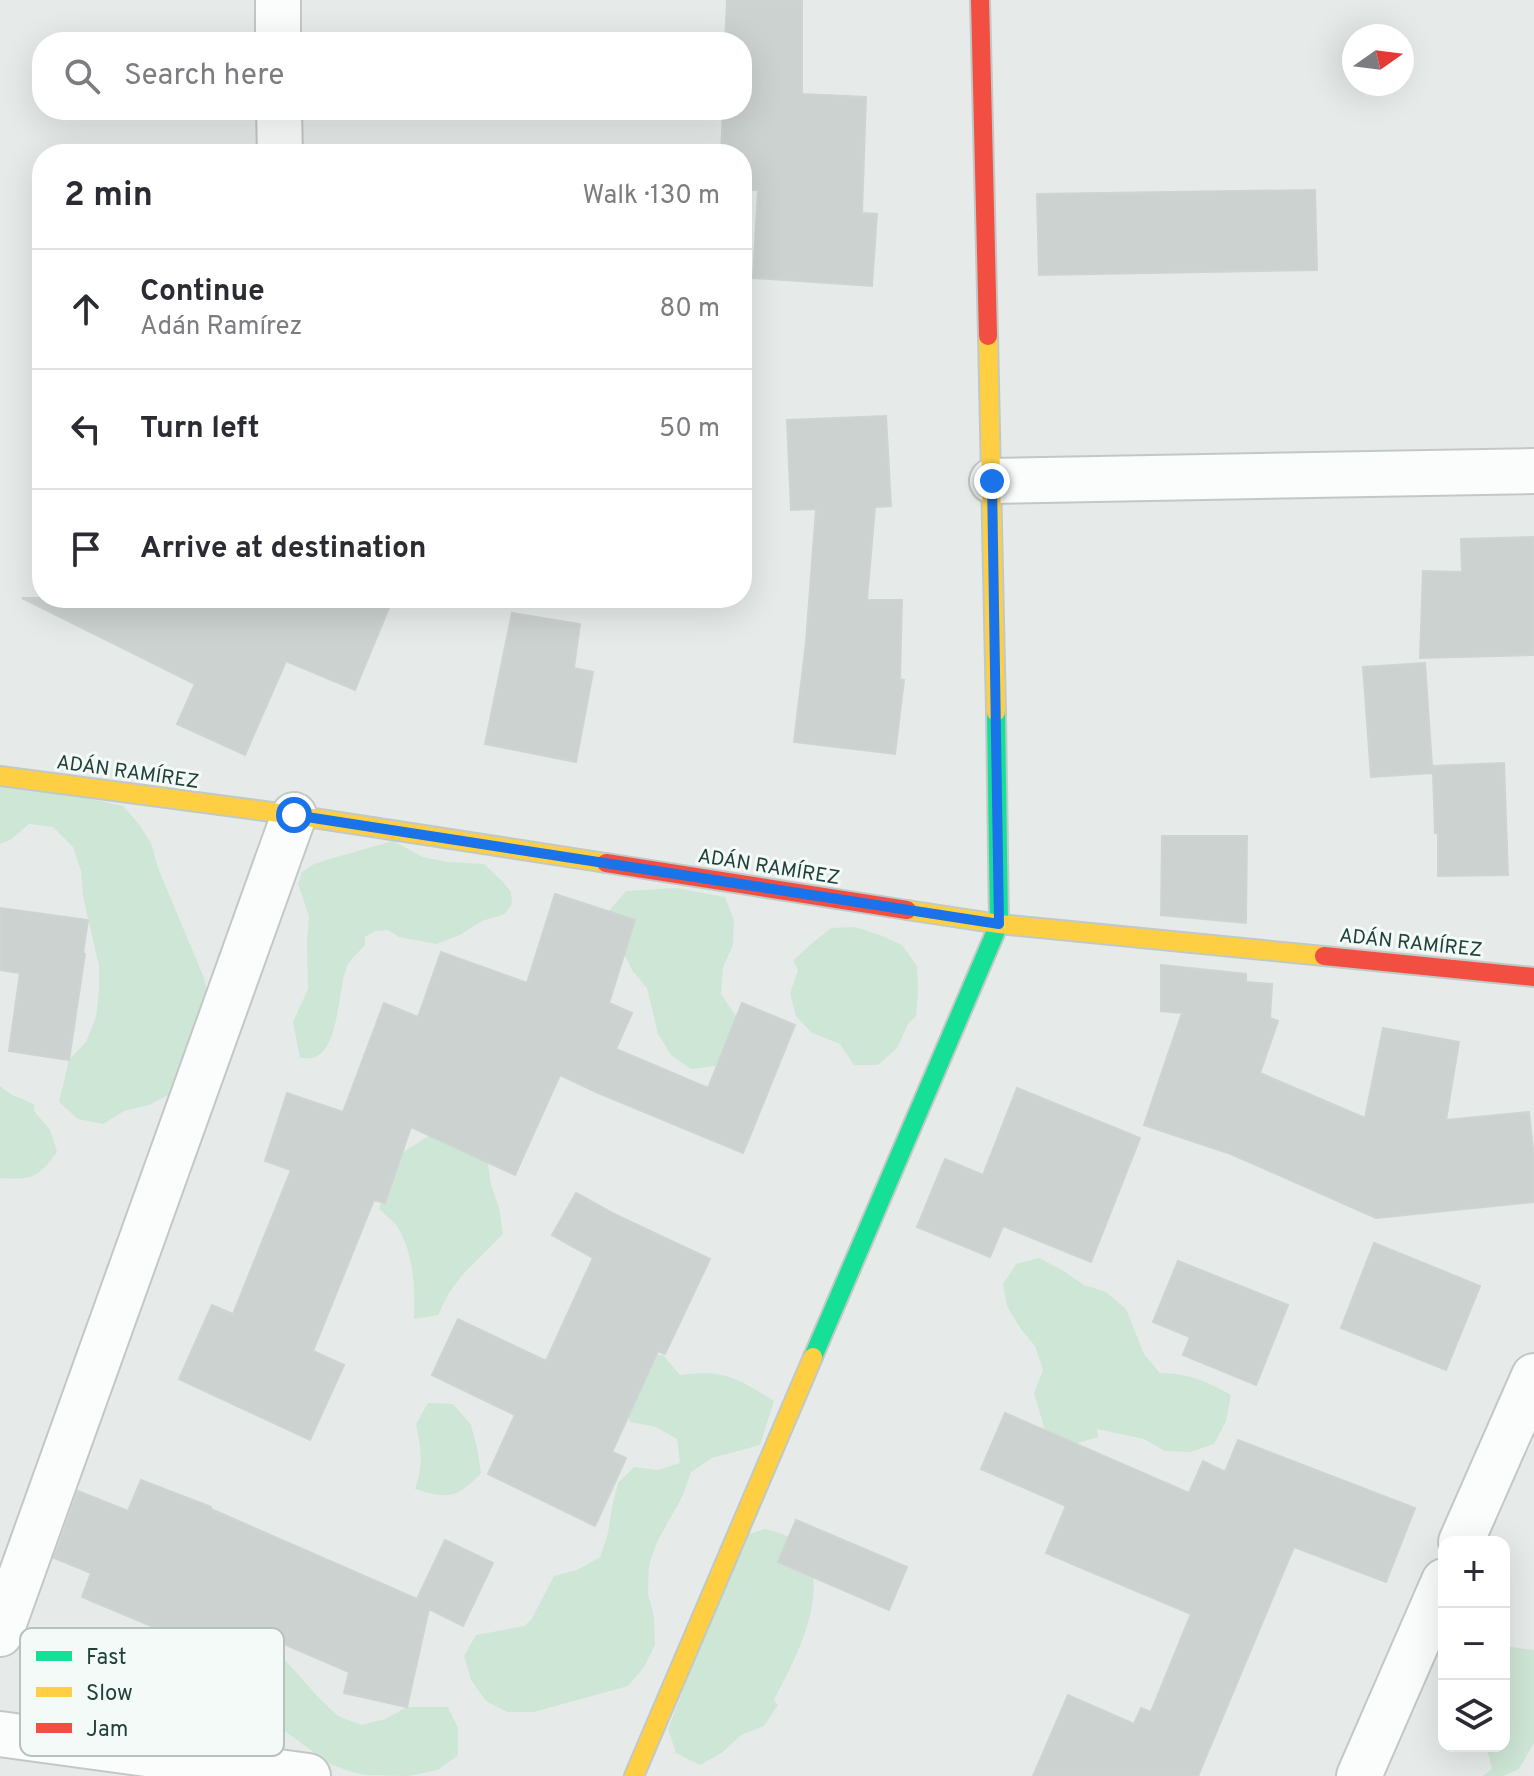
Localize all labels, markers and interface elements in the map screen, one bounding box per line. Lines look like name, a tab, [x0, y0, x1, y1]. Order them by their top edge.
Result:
north arrow	[1342, 24, 1414, 96]
search box	[32, 32, 752, 120]
icon: search	[60, 54, 104, 98]
text: Search here	[124, 58, 284, 95]
text: 2 min	[64, 175, 153, 218]
text: Walk · 130 m	[582, 180, 720, 213]
text: Continue	[140, 274, 265, 311]
icon: ahead	[64, 287, 108, 331]
text: 80 m	[660, 293, 720, 326]
text: Adán Ramírez	[140, 311, 302, 344]
icon: left	[64, 407, 108, 451]
text: Turn left	[140, 411, 260, 448]
text: 50 m	[659, 413, 720, 446]
route end	[974, 463, 1010, 499]
icon: arrive	[64, 527, 108, 571]
text: Arrive at destination	[140, 531, 426, 568]
street label: ADÁN RAMÍREZ	[55, 748, 201, 796]
route start	[276, 797, 312, 833]
street label: ADÁN RAMÍREZ	[696, 842, 842, 892]
street label: ADÁN RAMÍREZ	[1338, 922, 1484, 964]
map controls	[1438, 1536, 1510, 1752]
button: +	[1438, 1536, 1510, 1608]
button: −	[1438, 1608, 1510, 1680]
legend	[20, 1628, 284, 1756]
text: Fast	[86, 1645, 127, 1672]
button: layers	[1438, 1680, 1510, 1752]
text: Slow	[86, 1681, 133, 1708]
text: Jam	[86, 1717, 129, 1744]

